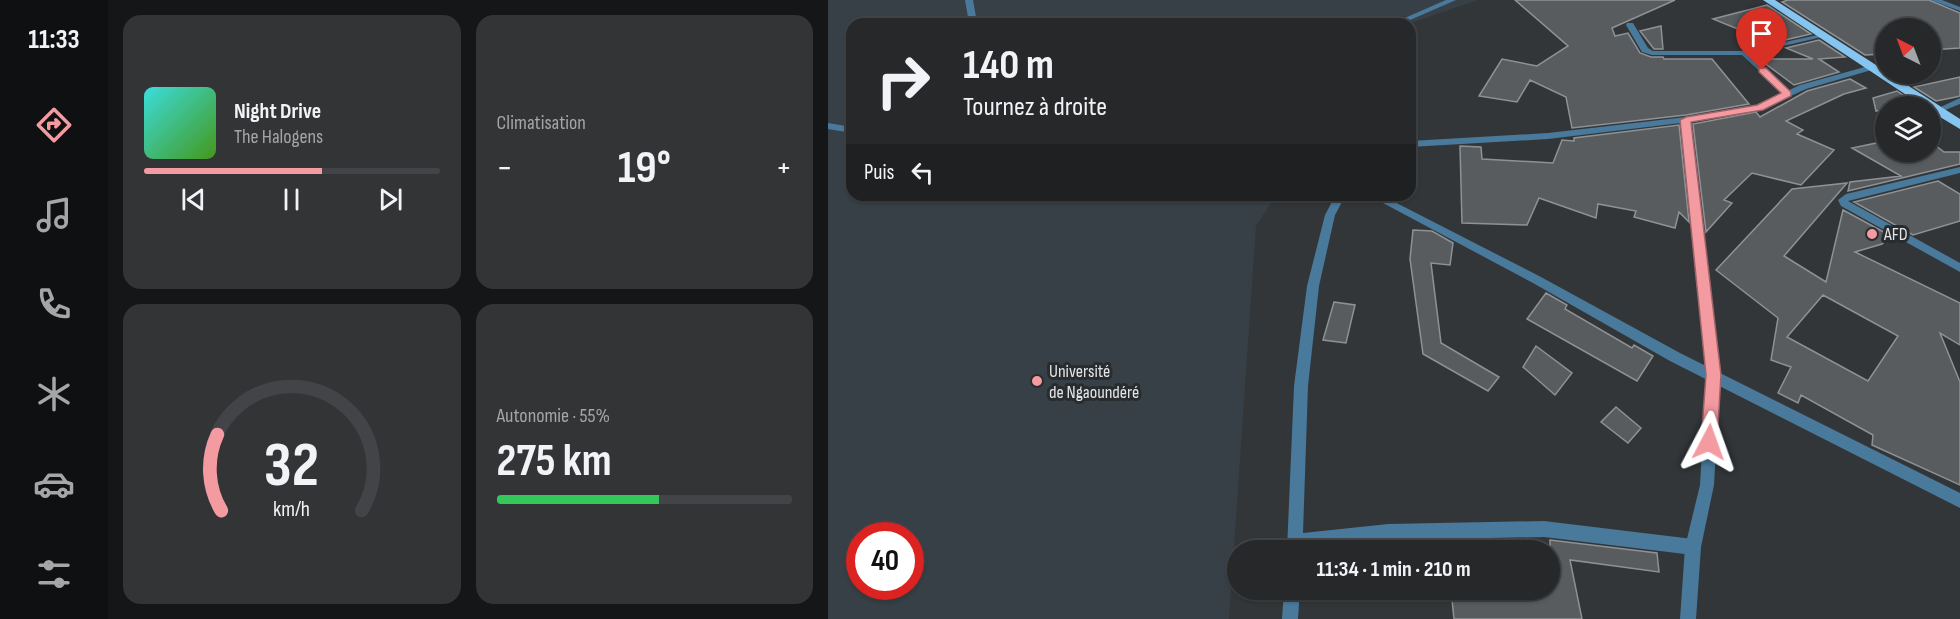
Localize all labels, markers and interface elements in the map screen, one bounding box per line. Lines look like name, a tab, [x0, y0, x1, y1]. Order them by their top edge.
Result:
pin	[1736, 8, 1787, 70]
icon: arrive	[1745, 17, 1778, 50]
north arrow	[1875, 18, 1941, 84]
map controls	[1875, 18, 1941, 162]
text: 11:33	[28, 24, 80, 56]
text: 140 m	[963, 40, 1054, 91]
icon: right	[864, 42, 942, 120]
text: Tournez à droite	[963, 91, 1107, 123]
button: layers	[1875, 96, 1941, 162]
text: Night Drive	[234, 98, 321, 125]
icon: directions	[33, 104, 75, 146]
text: Climatisation	[497, 111, 586, 135]
text: The Halogens	[234, 125, 323, 149]
text: 19°	[618, 141, 671, 196]
text: −	[497, 148, 513, 188]
text: +	[776, 148, 792, 188]
icon: left	[906, 156, 939, 189]
text: Puis	[864, 159, 894, 186]
icon: previous	[177, 183, 210, 216]
icon: pause	[275, 183, 308, 216]
icon: next	[374, 183, 407, 216]
icon: music	[33, 194, 75, 236]
place label: AFD	[1883, 224, 1908, 245]
marker: AFD	[1865, 227, 1879, 241]
icon: phone	[33, 283, 75, 325]
place label: Université de Ngaoundéré	[1049, 361, 1139, 403]
icon: climate	[33, 373, 75, 415]
marker: Université de Ngaoundéré	[1030, 374, 1044, 388]
text: Autonomie · 55%	[497, 404, 610, 428]
position arrow	[1677, 410, 1741, 474]
text: 32	[264, 429, 319, 504]
text: 275 km	[497, 434, 611, 489]
icon: car	[33, 463, 75, 505]
text: km/h	[273, 497, 310, 522]
speed limit sign: 40	[846, 522, 924, 600]
icon: filters	[33, 553, 75, 595]
text: 11:34 · 1 min · 210 m	[1316, 556, 1471, 583]

